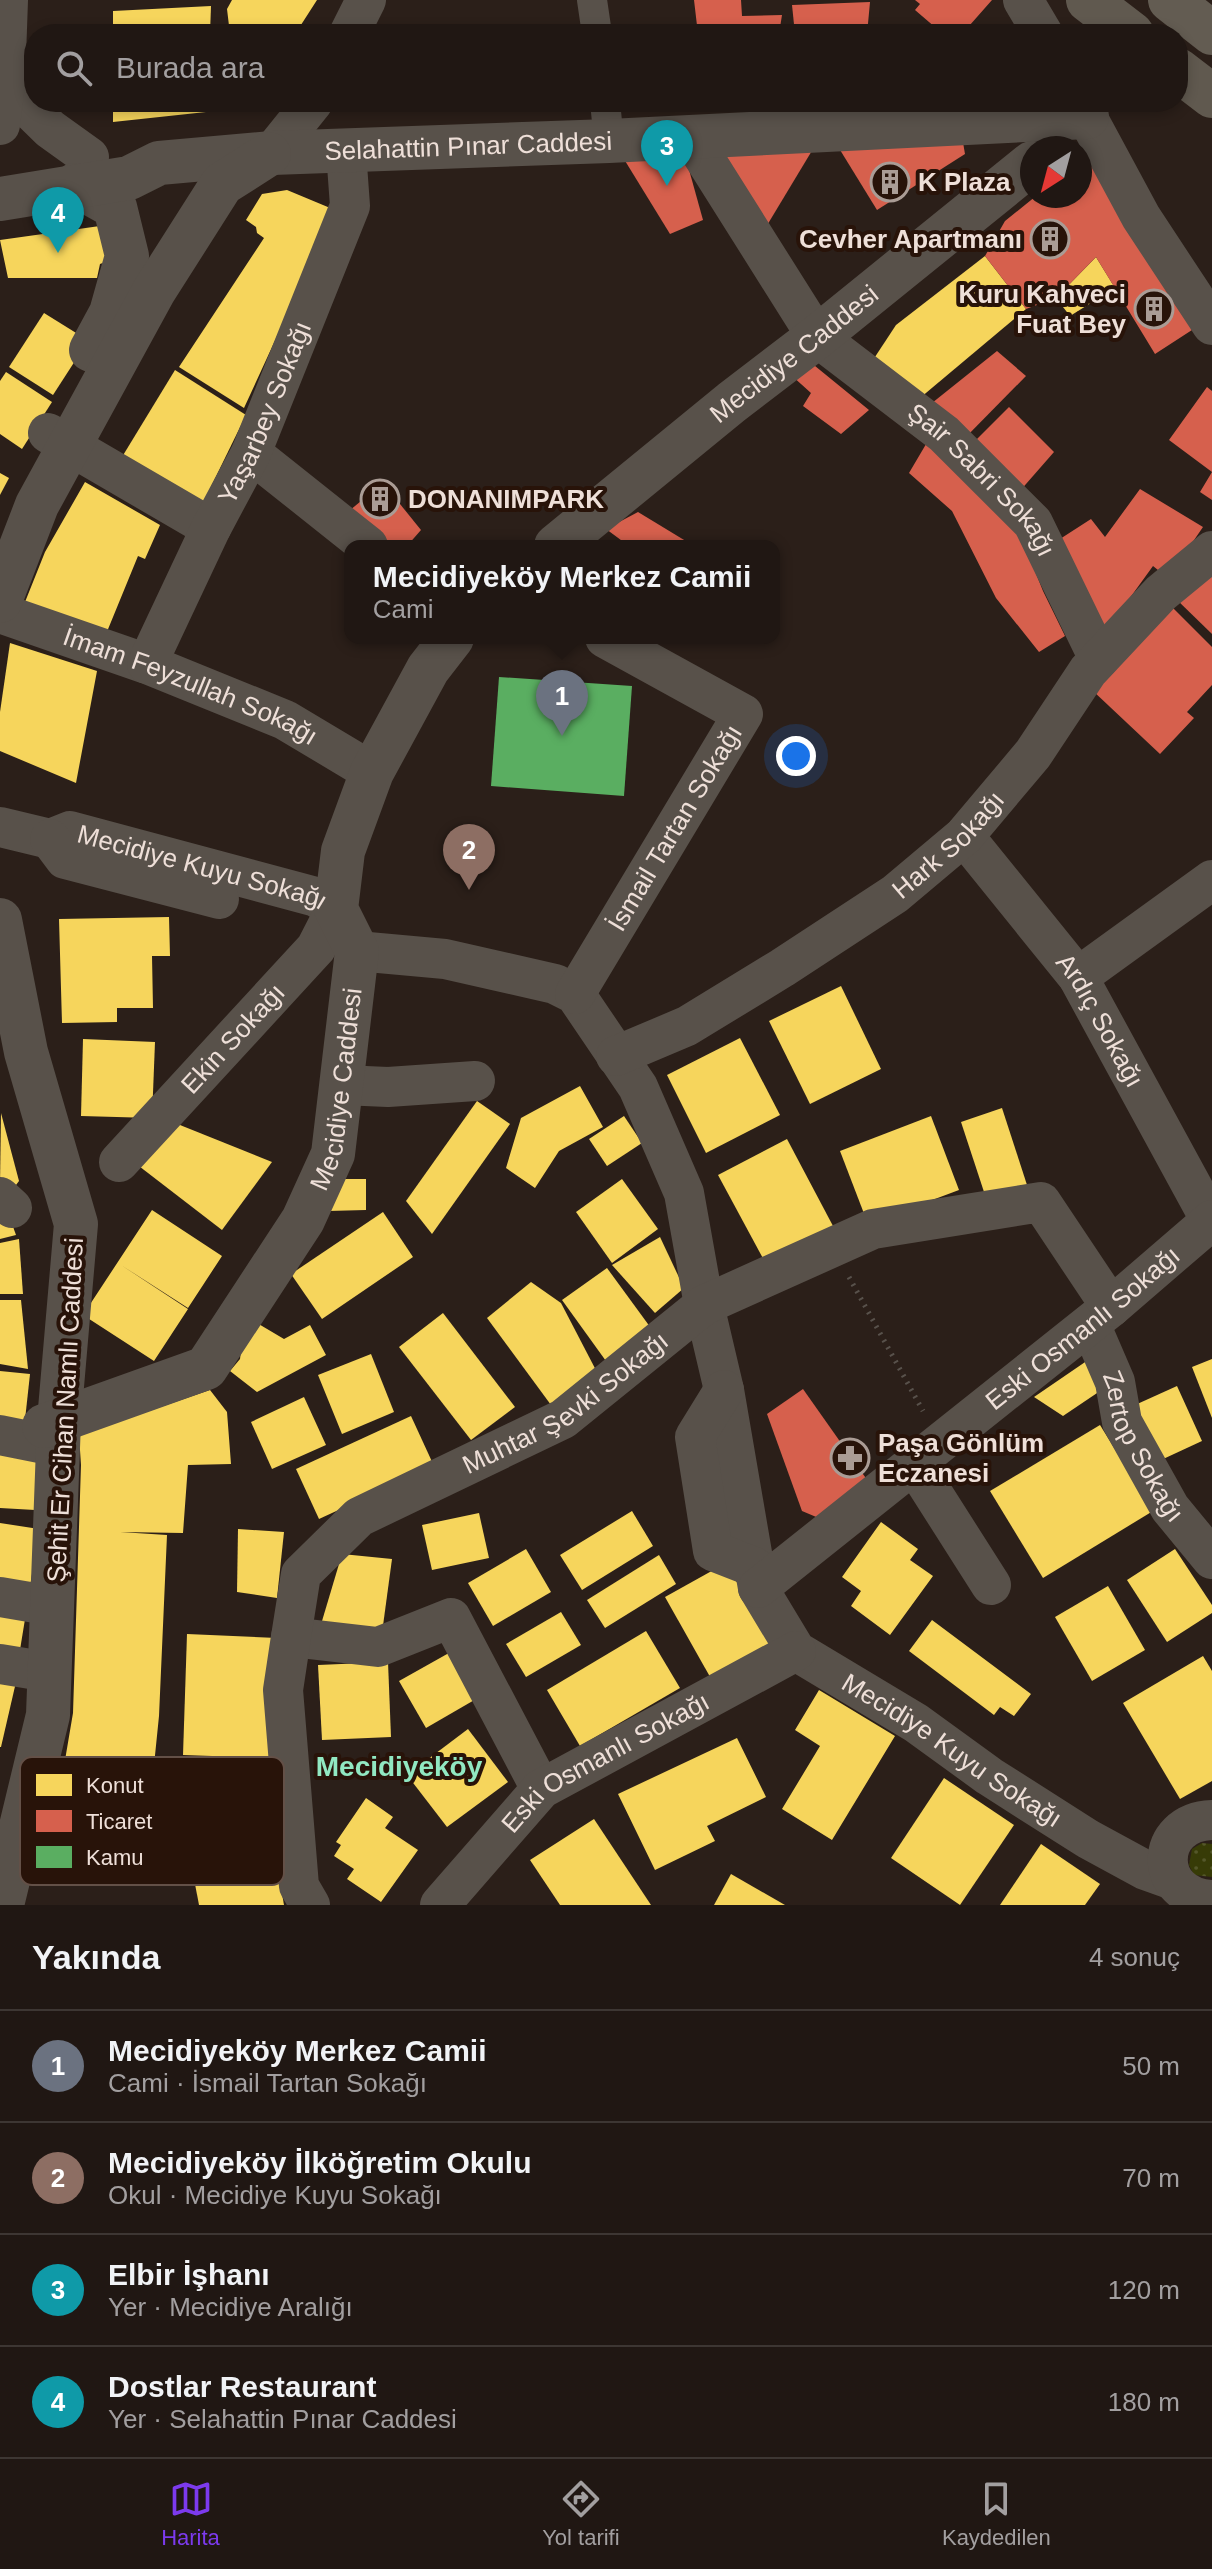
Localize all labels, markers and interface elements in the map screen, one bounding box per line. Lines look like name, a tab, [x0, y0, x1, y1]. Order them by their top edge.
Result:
search box	[24, 24, 1188, 112]
icon: search	[52, 46, 96, 90]
text: Burada ara	[116, 51, 264, 84]
pin: 3	[641, 120, 693, 186]
street label: Selahattin Pınar Caddesi	[324, 126, 613, 166]
north arrow	[1020, 136, 1092, 208]
building icon: K Plaza	[869, 161, 911, 203]
place label: K Plaza	[918, 167, 1011, 197]
pin: 4	[32, 187, 84, 253]
building icon: Cevher Apartmanı	[1029, 218, 1071, 260]
place label: Cevher Apartmanı	[799, 224, 1022, 254]
street label: Mecidiye Caddesi	[704, 279, 884, 429]
place label: Kuru Kahveci Fuat Bey	[958, 279, 1127, 339]
building icon: Kuru Kahveci Fuat Bey	[1133, 288, 1175, 330]
street label: Yaşarbey Sokağı	[212, 317, 317, 509]
street label: Şair Sabri Sokağı	[902, 397, 1062, 561]
building icon: DONANIMPARK	[359, 478, 401, 520]
place label: DONANIMPARK	[408, 484, 604, 514]
popup	[344, 540, 780, 644]
text: Mecidiyeköy Merkez Camii	[373, 560, 751, 593]
text: Cami	[373, 594, 433, 624]
street label: İmam Feyzullah Sokağı	[59, 621, 323, 751]
pin: 1	[536, 670, 588, 736]
street label: İsmail Tartan Sokağı	[601, 719, 748, 936]
your location	[776, 736, 816, 776]
street label: Hark Sokağı	[886, 785, 1010, 905]
street label: Mecidiye Kuyu Sokağı	[74, 819, 333, 916]
pin: 2	[443, 824, 495, 890]
street label: Ardıç Sokağı	[1050, 948, 1150, 1092]
street label: Ekin Sokağı	[175, 977, 291, 1100]
street label: Mecidiye Caddesi	[304, 986, 368, 1195]
street label: Şehit Er Cihan Namlı Caddesi	[41, 1237, 89, 1583]
street label: Eski Osmanlı Sokağı	[980, 1240, 1186, 1416]
street label: Muhtar Şevki Sokağı	[458, 1325, 674, 1480]
street label: Zertop Sokağı	[1097, 1366, 1190, 1528]
place label: Paşa Gönlüm Eczanesi	[878, 1428, 1044, 1488]
pharmacy icon: Paşa Gönlüm Eczanesi	[829, 1437, 871, 1479]
street label: Mecidiye Kuyu Sokağı	[837, 1667, 1068, 1834]
street label: Eski Osmanlı Sokağı	[495, 1686, 714, 1838]
district label: Mecidiyeköy	[316, 1751, 483, 1782]
legend	[20, 1757, 284, 1885]
text: Konut	[86, 1773, 144, 1798]
text: Ticaret	[86, 1809, 152, 1834]
text: Kamu	[86, 1845, 143, 1870]
text: Yakında	[32, 1938, 161, 1976]
text: 4 sonuç	[1089, 1942, 1180, 1972]
text: Mecidiyeköy Merkez Camii	[108, 2034, 487, 2067]
text: 1	[51, 2051, 65, 2081]
text: 50 m	[1122, 2051, 1180, 2081]
text: Cami · İsmail Tartan Sokağı	[108, 2068, 427, 2098]
text: Mecidiyeköy İlköğretim Okulu	[108, 2146, 531, 2179]
text: 2	[51, 2163, 65, 2193]
text: 70 m	[1122, 2163, 1180, 2193]
text: Okul · Mecidiye Kuyu Sokağı	[108, 2180, 442, 2210]
text: Elbir İşhanı	[108, 2258, 270, 2291]
text: 3	[51, 2275, 65, 2305]
text: 120 m	[1108, 2275, 1180, 2305]
text: Yer · Mecidiye Aralığı	[108, 2292, 353, 2322]
text: Dostlar Restaurant	[108, 2370, 376, 2403]
text: 4	[51, 2387, 65, 2417]
text: 180 m	[1108, 2387, 1180, 2417]
text: Yer · Selahattin Pınar Caddesi	[108, 2404, 457, 2434]
tab: Harita	[161, 2477, 220, 2551]
tab: Yol tarifi	[542, 2477, 620, 2551]
tab: Kaydedilen	[942, 2477, 1051, 2551]

